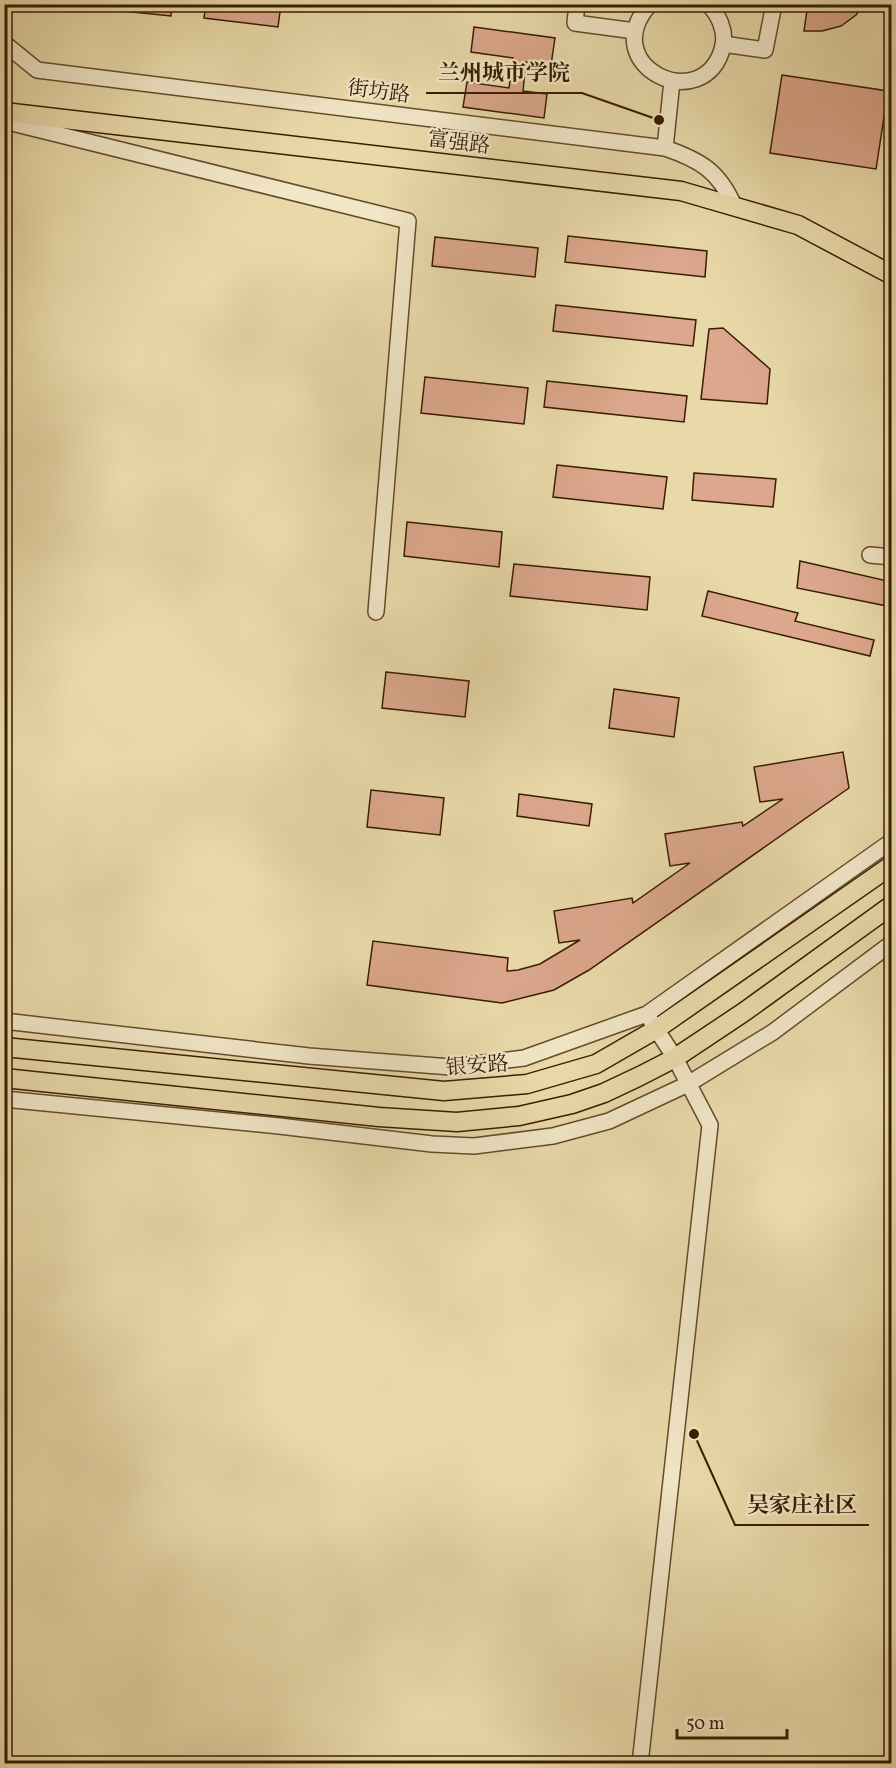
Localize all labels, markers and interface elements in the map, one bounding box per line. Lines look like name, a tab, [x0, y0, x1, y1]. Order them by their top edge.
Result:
callout: 兰州城市学院	[426, 53, 582, 93]
text: 兰州城市学院	[438, 59, 570, 90]
street label: 街坊路	[346, 74, 412, 111]
street label: 富强路	[426, 125, 492, 162]
street label: 银安路	[445, 1050, 510, 1083]
callout: 吴家庄社区	[735, 1485, 869, 1525]
text: 吴家庄社区	[747, 1491, 857, 1522]
scale bar	[677, 1702, 786, 1740]
text: 50 m	[686, 1712, 725, 1737]

